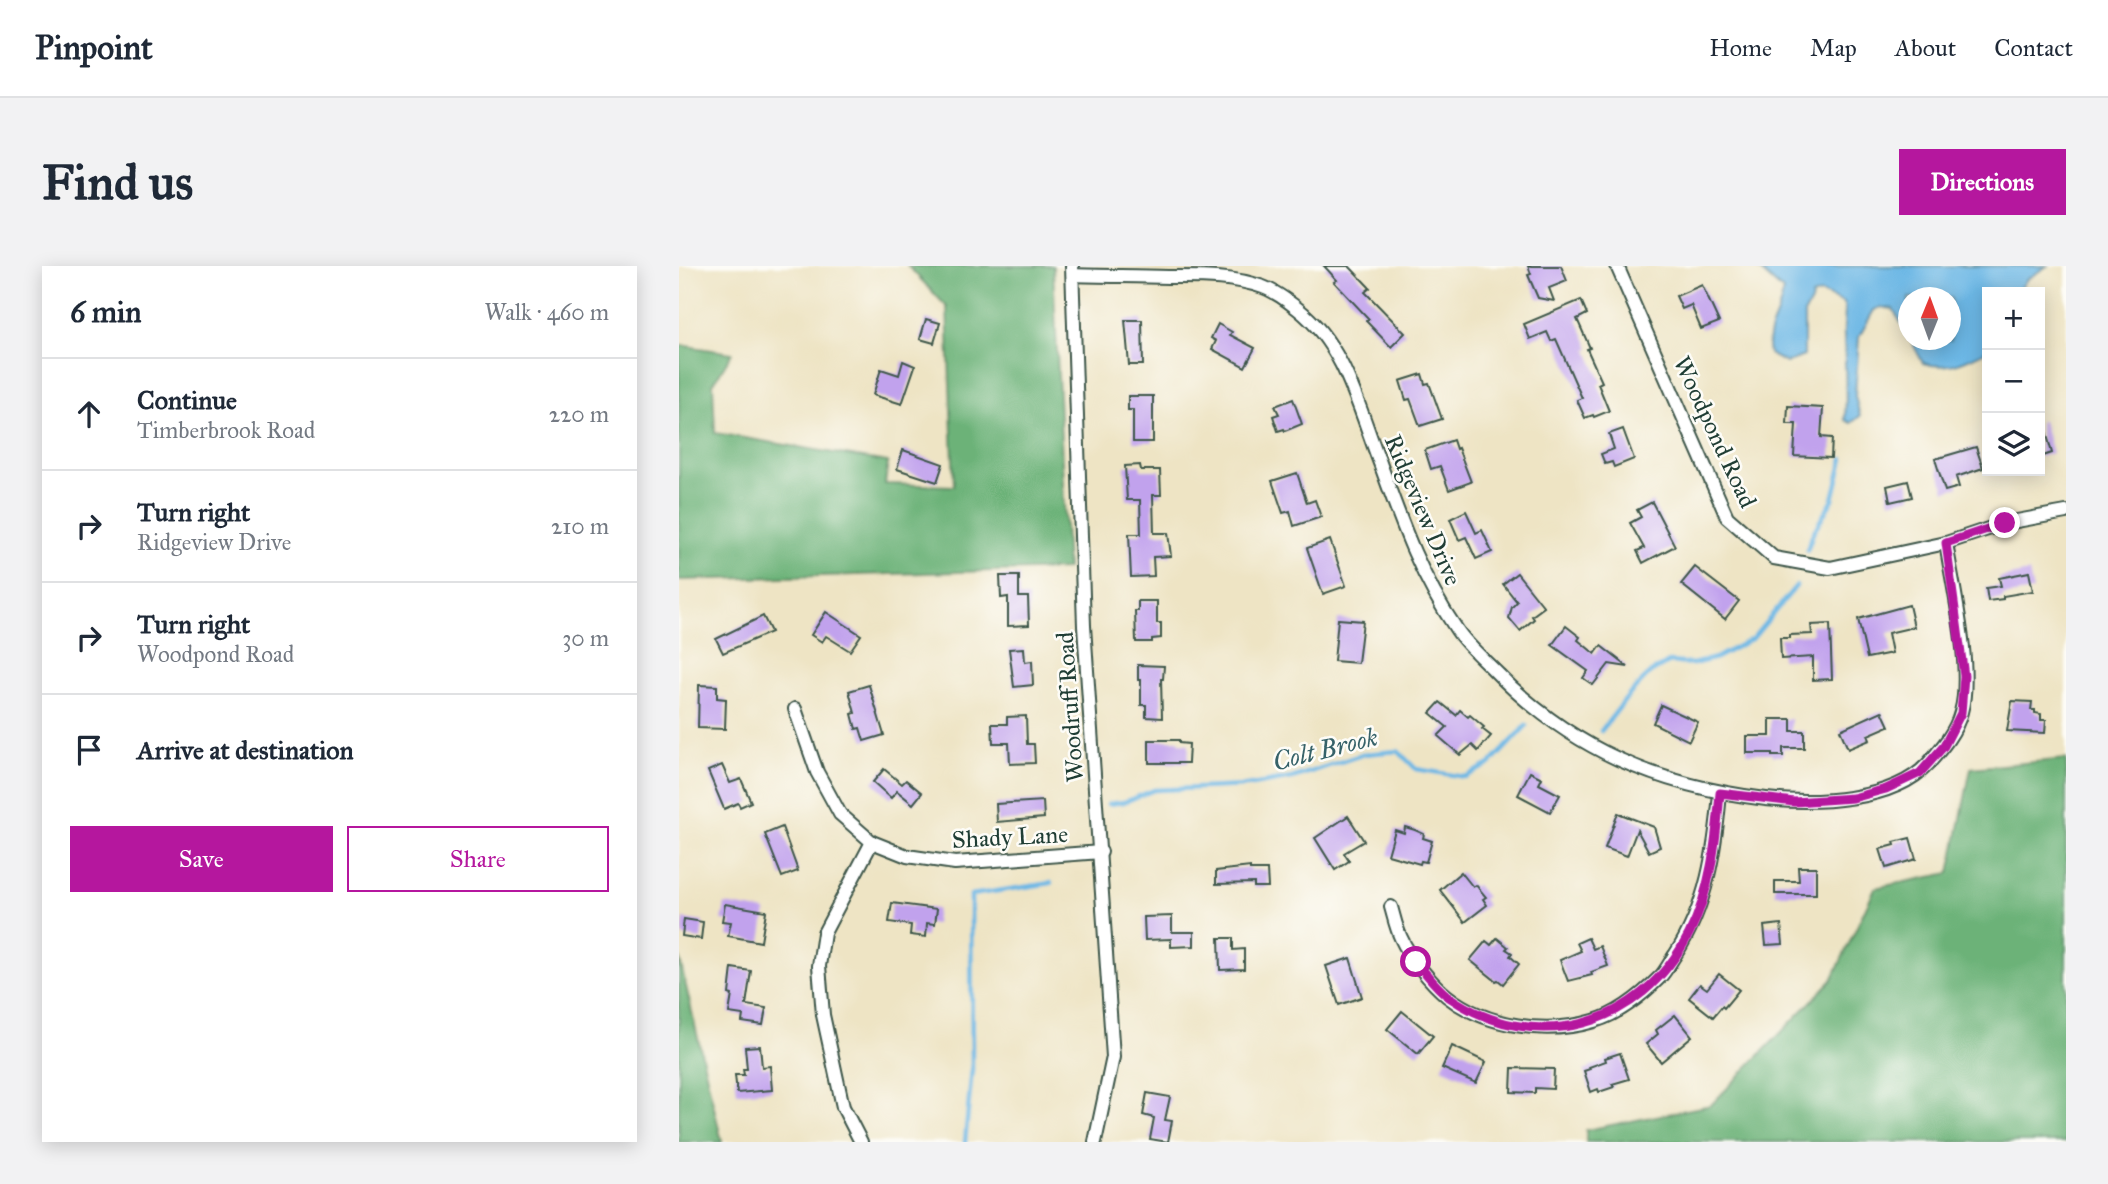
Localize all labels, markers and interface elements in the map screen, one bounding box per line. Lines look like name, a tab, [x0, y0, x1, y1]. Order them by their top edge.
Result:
text: Pinpoint	[35, 28, 153, 68]
text: Home	[1709, 33, 1772, 63]
text: Map	[1810, 33, 1857, 63]
text: About	[1895, 33, 1956, 63]
text: Contact	[1994, 33, 2073, 63]
button: Directions	[1899, 149, 2066, 215]
text: Find us	[42, 153, 193, 212]
north arrow	[1898, 287, 1961, 350]
map controls	[1982, 287, 2045, 476]
button: +	[1982, 287, 2045, 350]
text: 6 min	[70, 294, 142, 330]
text: Walk · 460 m	[484, 298, 609, 326]
button: −	[1982, 350, 2045, 413]
street label: Woodpond Road	[1667, 351, 1763, 513]
text: Continue	[137, 384, 237, 416]
icon: ahead	[70, 395, 108, 433]
text: 220 m	[549, 400, 609, 428]
button: layers	[1982, 413, 2045, 476]
text: Timberbrook Road	[137, 416, 315, 444]
street label: Ridgeview Drive	[1378, 430, 1468, 590]
text: Turn right	[137, 496, 250, 528]
icon: right	[70, 507, 108, 545]
route end	[1989, 507, 2020, 538]
text: 210 m	[551, 512, 609, 540]
text: Ridgeview Drive	[137, 528, 291, 556]
text: Turn right	[137, 608, 250, 640]
icon: right	[70, 619, 108, 657]
text: 30 m	[562, 624, 609, 652]
street label: Woodruff Road	[1050, 631, 1090, 783]
text: Woodpond Road	[137, 640, 294, 668]
water label: Colt Brook	[1269, 720, 1381, 777]
icon: arrive	[70, 731, 108, 769]
text: Arrive at destination	[137, 734, 354, 766]
street label: Shady Lane	[951, 819, 1069, 855]
button: Save	[70, 826, 333, 892]
button: Share	[347, 826, 609, 892]
route start	[1400, 946, 1431, 977]

